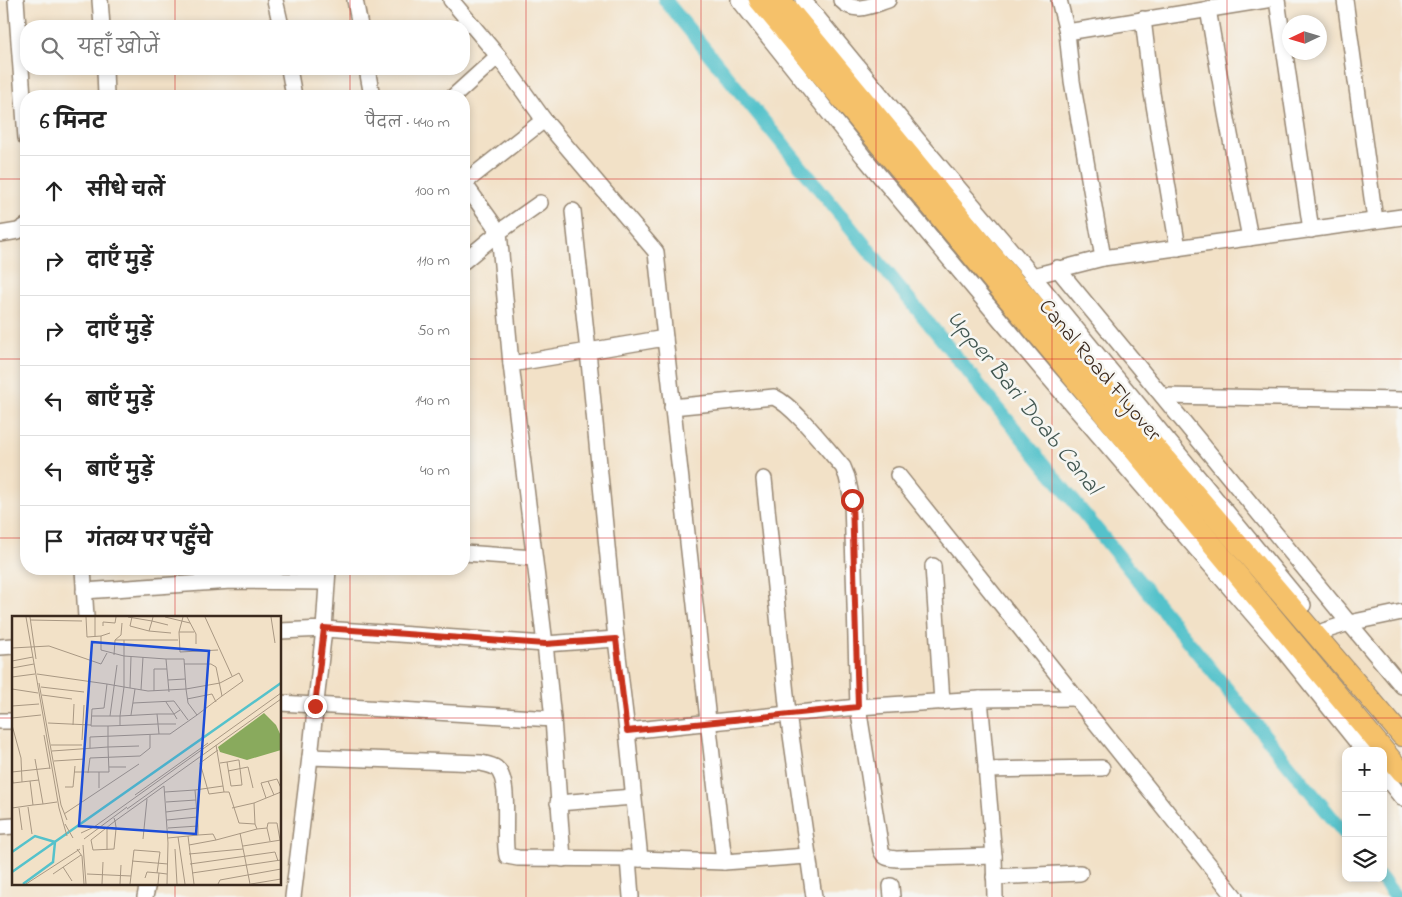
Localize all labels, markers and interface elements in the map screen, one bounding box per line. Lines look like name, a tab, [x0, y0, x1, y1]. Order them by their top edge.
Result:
north arrow	[1282, 15, 1327, 60]
search box	[20, 20, 470, 75]
icon: search	[38, 34, 66, 62]
text: यहाँ खोजें	[78, 35, 160, 62]
text: 6 मिनट	[40, 108, 105, 138]
text: पैदल · 440 m	[365, 111, 450, 135]
icon: ahead	[40, 177, 68, 205]
text: सीधे चलें	[87, 178, 165, 205]
text: 100 m	[415, 179, 450, 203]
icon: right	[40, 247, 68, 275]
text: दाएँ मुड़ें	[87, 248, 153, 275]
text: 110 m	[416, 249, 450, 273]
street label: Canal Road Flyover	[1029, 293, 1168, 450]
water label: Upper Bari Doab Canal	[937, 303, 1111, 505]
icon: right	[40, 317, 68, 345]
text: दाएँ मुड़ें	[87, 318, 153, 345]
text: 50 m	[418, 319, 450, 343]
icon: left	[40, 387, 68, 415]
text: बाएँ मुड़ें	[87, 388, 154, 415]
text: 140 m	[415, 389, 450, 413]
icon: left	[40, 457, 68, 485]
text: बाएँ मुड़ें	[87, 458, 154, 485]
text: 40 m	[420, 459, 450, 483]
route start	[841, 489, 864, 512]
icon: arrive	[40, 527, 68, 555]
text: गंतव्य पर पहुँचे	[87, 528, 212, 555]
inset map	[12, 616, 281, 884]
route end	[304, 695, 327, 718]
map controls	[1342, 747, 1387, 882]
button: +	[1342, 747, 1387, 792]
button: −	[1342, 792, 1387, 837]
button: layers	[1342, 837, 1387, 882]

